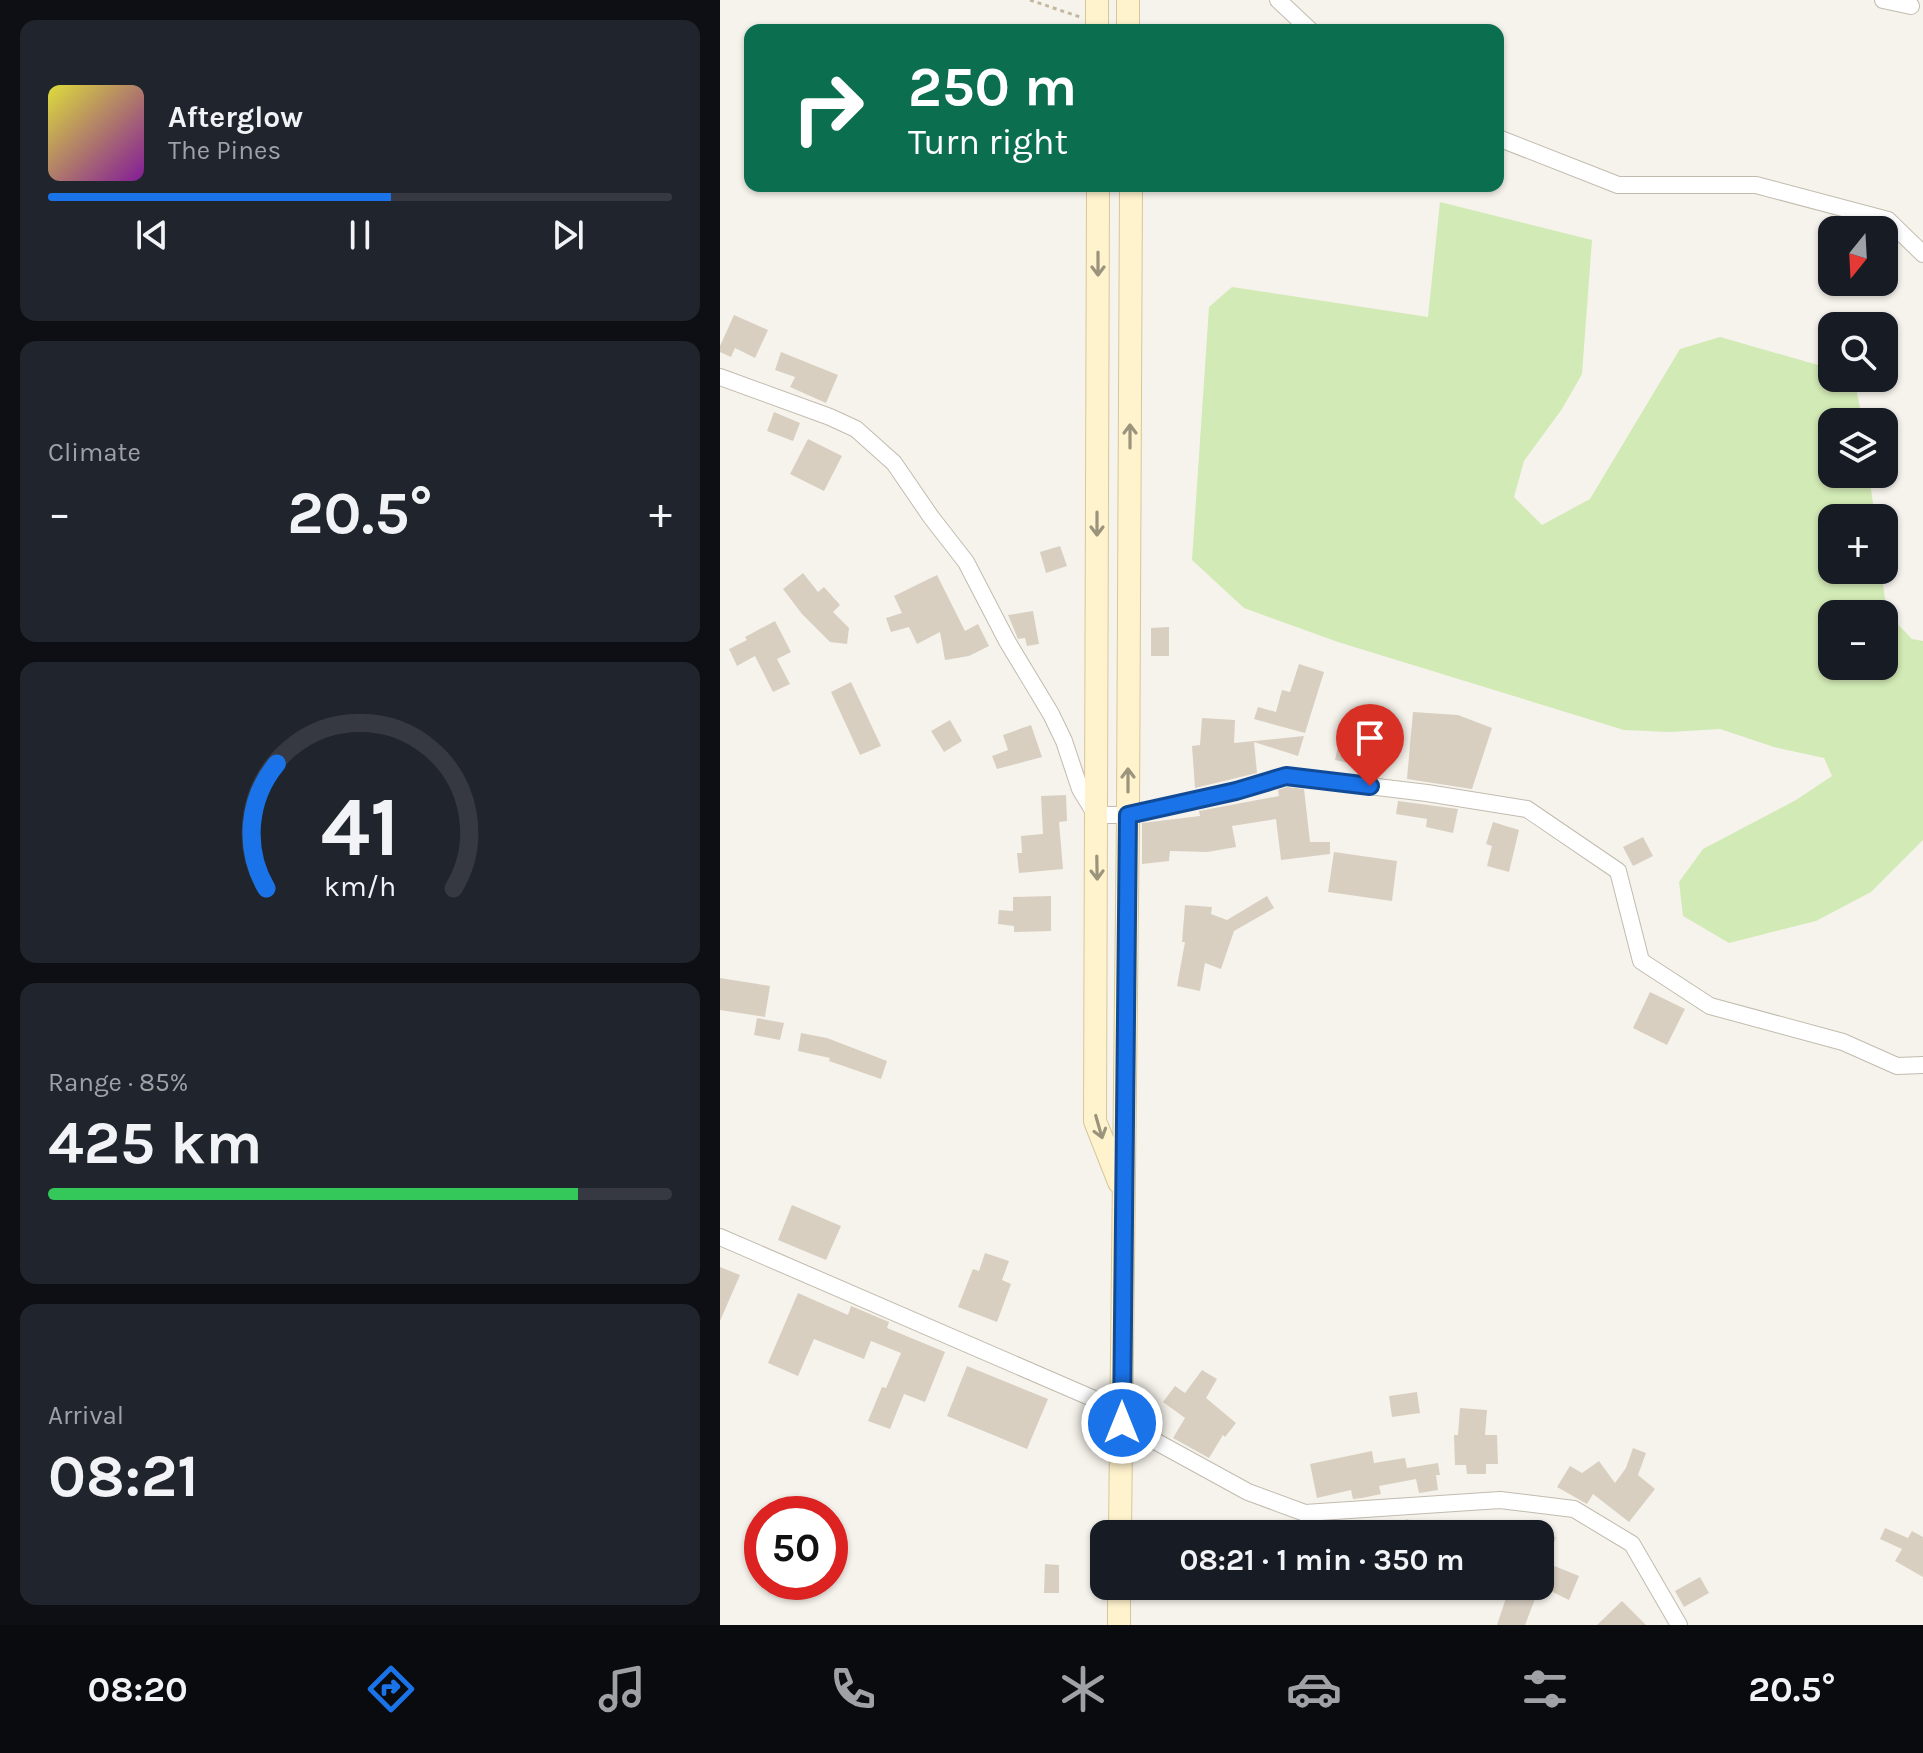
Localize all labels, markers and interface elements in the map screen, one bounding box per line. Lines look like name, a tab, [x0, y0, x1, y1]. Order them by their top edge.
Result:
text: 250 m	[908, 54, 1077, 119]
icon: right	[776, 56, 880, 160]
text: Afterglow	[168, 99, 303, 135]
text: Turn right	[908, 121, 1068, 163]
text: The Pines	[168, 135, 281, 166]
icon: previous	[130, 213, 174, 257]
icon: pause	[338, 213, 382, 257]
icon: next	[546, 213, 590, 257]
north arrow	[1818, 216, 1898, 296]
map controls	[1818, 216, 1898, 680]
one-way arrow	[1090, 250, 1106, 277]
button: search	[1818, 312, 1898, 392]
button: layers	[1818, 408, 1898, 488]
one-way arrow	[1122, 423, 1138, 450]
text: Climate	[48, 437, 141, 468]
text: 20.5°	[287, 478, 433, 548]
text: −	[48, 488, 71, 539]
text: +	[649, 488, 672, 539]
button: +	[1818, 504, 1898, 584]
one-way arrow	[1090, 510, 1105, 537]
button: −	[1818, 600, 1898, 680]
pin	[1336, 704, 1404, 786]
icon: arrive	[1348, 716, 1392, 760]
one-way arrow	[1120, 767, 1136, 794]
text: 41	[320, 778, 400, 875]
one-way arrow	[1089, 854, 1105, 881]
text: km/h	[324, 870, 396, 903]
text: Range · 85%	[48, 1067, 188, 1098]
text: 425 km	[48, 1108, 263, 1178]
one-way arrow	[1092, 1114, 1107, 1140]
position arrow	[1080, 1381, 1164, 1465]
text: Arrival	[48, 1400, 124, 1431]
text: 08:21	[48, 1441, 199, 1511]
speed limit sign: 50	[744, 1496, 848, 1600]
text: 08:21 · 1 min · 350 m	[1179, 1542, 1465, 1578]
icon: directions	[363, 1661, 419, 1717]
icon: music	[594, 1661, 650, 1717]
icon: phone	[825, 1661, 881, 1717]
icon: climate	[1055, 1661, 1111, 1717]
icon: car	[1286, 1661, 1342, 1717]
icon: filters	[1517, 1661, 1573, 1717]
text: 08:20	[87, 1668, 188, 1710]
text: 20.5°	[1748, 1668, 1835, 1710]

